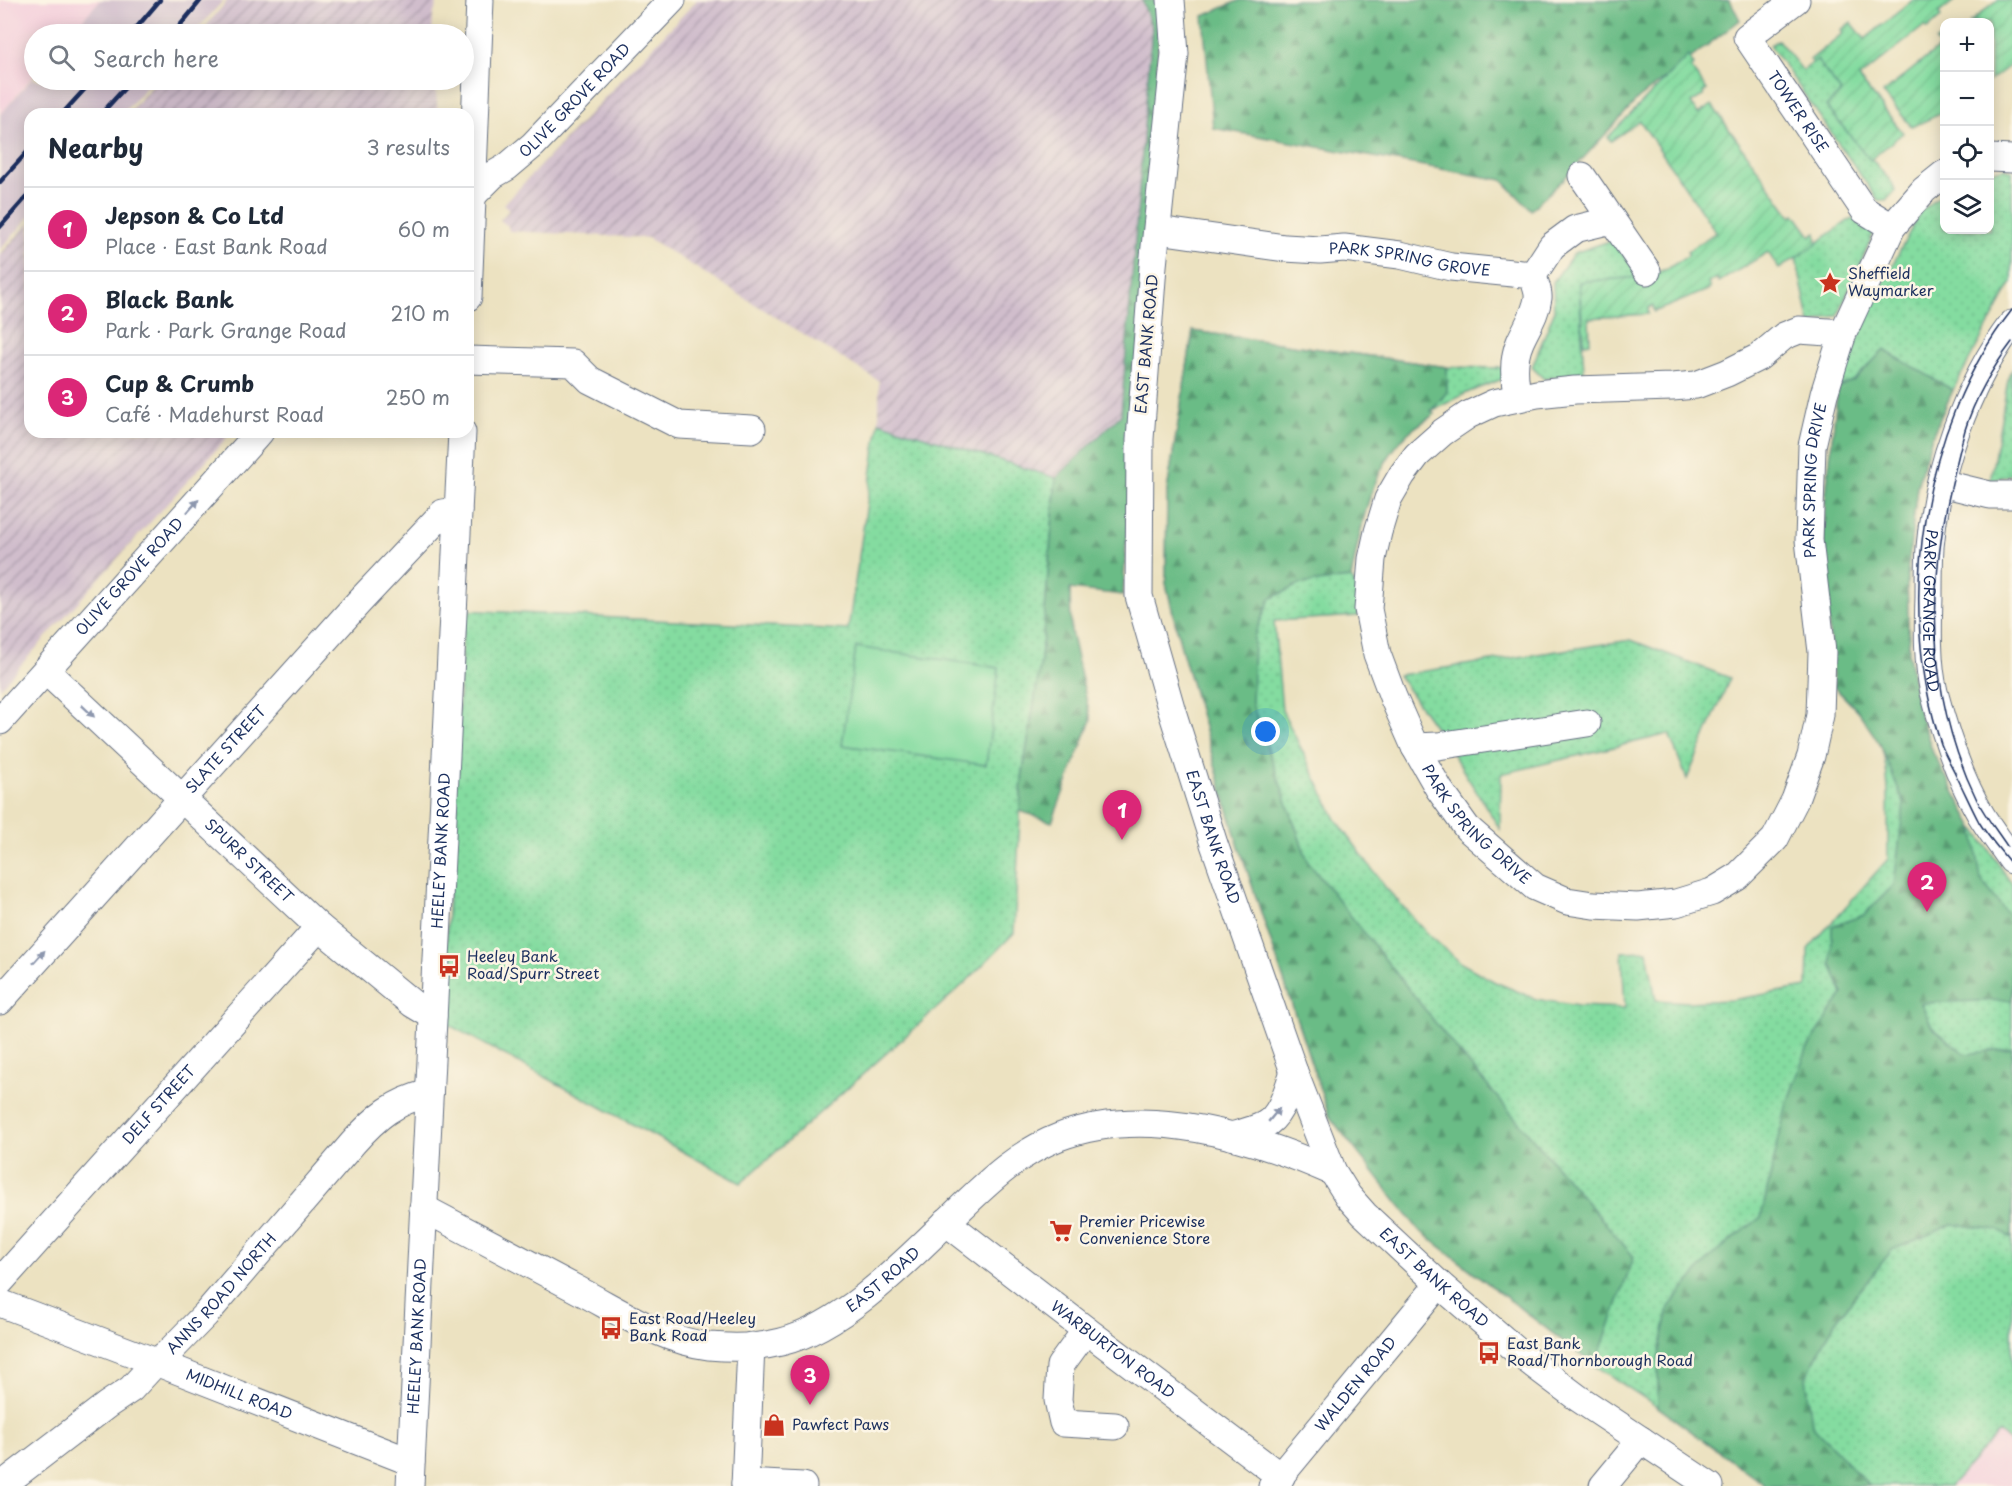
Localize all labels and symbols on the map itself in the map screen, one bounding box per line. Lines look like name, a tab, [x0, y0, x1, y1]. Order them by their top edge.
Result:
street label: OLIVE GROVE ROAD	[513, 37, 635, 162]
street label: TOWER RISE	[1763, 65, 1835, 157]
street label: PARK SPRING GROVE	[1328, 235, 1492, 281]
place label: Sheffield Waymarker	[1848, 261, 1934, 301]
place icon: Sheffield Waymarker	[1817, 270, 1843, 296]
street label: EAST BANK ROAD	[1128, 273, 1163, 415]
street label: PARK SPRING DRIVE	[1796, 400, 1832, 560]
one-way arrow	[186, 499, 199, 514]
street label: OLIVE GROVE ROAD	[69, 512, 188, 640]
street label: PARK GRANGE ROAD	[1918, 528, 1947, 694]
street label: SLATE STREET	[179, 699, 271, 798]
one-way arrow	[81, 704, 95, 718]
your location	[1251, 717, 1280, 746]
street label: PARK SPRING DRIVE	[1417, 759, 1537, 889]
street label: EAST BANK ROAD	[1181, 767, 1247, 907]
street label: HEELEY BANK ROAD	[425, 772, 455, 929]
pin: 1	[1102, 790, 1142, 840]
street label: SPURR STREET	[200, 813, 300, 908]
pin: 2	[1908, 862, 1946, 912]
place label: Heeley Bank Road/Spurr Street	[467, 944, 599, 984]
one-way arrow	[32, 950, 46, 965]
bus stop icon: Heeley Bank Road/Spurr Street	[436, 953, 462, 979]
street label: DELF STREET	[116, 1059, 200, 1149]
one-way arrow	[1267, 1107, 1280, 1123]
place label: Premier Pricewise Convenience Store	[1079, 1209, 1210, 1249]
supermarket icon: Premier Pricewise Convenience Store	[1048, 1218, 1074, 1244]
street label: EAST BANK ROAD	[1375, 1221, 1495, 1332]
street label: ANNS ROAD NORTH	[160, 1227, 281, 1358]
street label: EAST ROAD	[841, 1241, 925, 1317]
street label: HEELEY BANK ROAD	[401, 1257, 431, 1415]
street label: WARBURTON ROAD	[1046, 1294, 1181, 1403]
place label: East Road/Heeley Bank Road	[629, 1306, 756, 1346]
bus stop icon: East Road/Heeley Bank Road	[598, 1315, 624, 1341]
street label: WALDEN ROAD	[1309, 1331, 1401, 1436]
place label: East Bank Road/Thornborough Road	[1507, 1331, 1693, 1371]
bus stop icon: East Bank Road/Thornborough Road	[1476, 1340, 1502, 1366]
pin: 3	[790, 1356, 830, 1405]
street label: MIDHILL ROAD	[183, 1362, 296, 1424]
shop icon: Pawfect Paws	[761, 1412, 787, 1438]
place label: Pawfect Paws	[792, 1412, 890, 1435]

